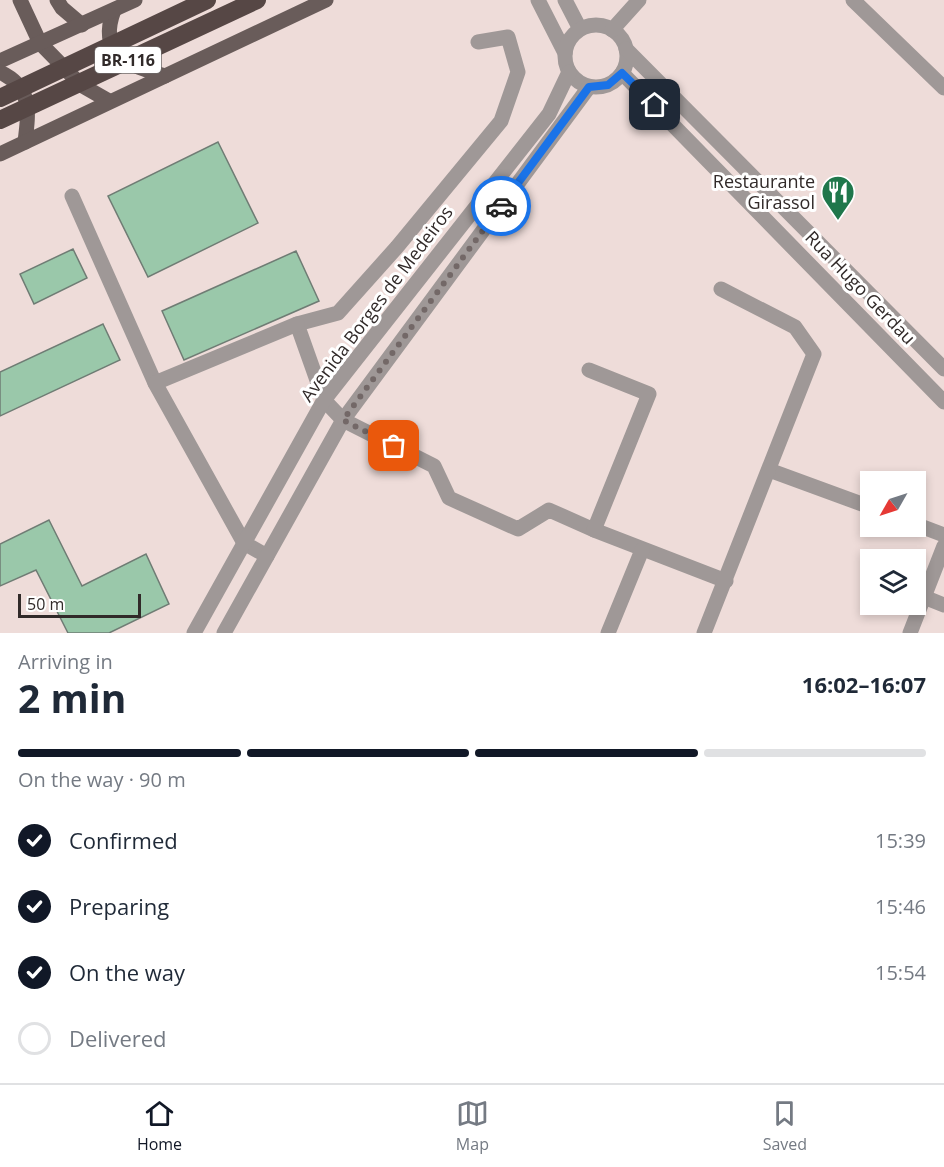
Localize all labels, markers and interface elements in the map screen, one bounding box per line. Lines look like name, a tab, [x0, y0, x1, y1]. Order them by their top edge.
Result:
road number: BR-116	[95, 47, 161, 73]
pin	[629, 79, 680, 130]
icon: home	[638, 88, 671, 121]
place label: Restaurante Girassol	[713, 169, 815, 214]
restaurant icon: Restaurante Girassol	[820, 174, 856, 221]
courier	[471, 176, 531, 236]
icon: car	[485, 190, 518, 223]
street label: Avenida Borges de Medeiros	[295, 201, 458, 406]
street label: Rua Hugo Gerdau	[800, 225, 921, 349]
pin	[368, 420, 419, 471]
icon: bag	[377, 429, 410, 462]
north arrow	[860, 471, 926, 537]
map controls	[860, 471, 926, 615]
button: layers	[860, 549, 926, 615]
scale bar	[18, 591, 141, 618]
text: 50 m	[27, 593, 64, 615]
text: Arriving in	[18, 648, 113, 675]
text: 16:02–16:07	[802, 669, 926, 699]
text: 2 min	[18, 671, 126, 724]
text: On the way · 90 m	[18, 766, 186, 793]
icon: check	[18, 824, 51, 857]
text: Confirmed	[69, 825, 178, 855]
text: 15:39	[875, 827, 926, 854]
icon: check	[18, 890, 51, 923]
text: Preparing	[69, 891, 169, 921]
text: 15:46	[875, 893, 926, 920]
icon: check	[18, 956, 51, 989]
text: On the way	[69, 957, 185, 987]
text: 15:54	[875, 959, 926, 986]
text: Delivered	[69, 1023, 167, 1053]
tab: Home	[137, 1097, 182, 1155]
tab: Map	[456, 1097, 489, 1155]
tab: Saved	[763, 1097, 807, 1155]

